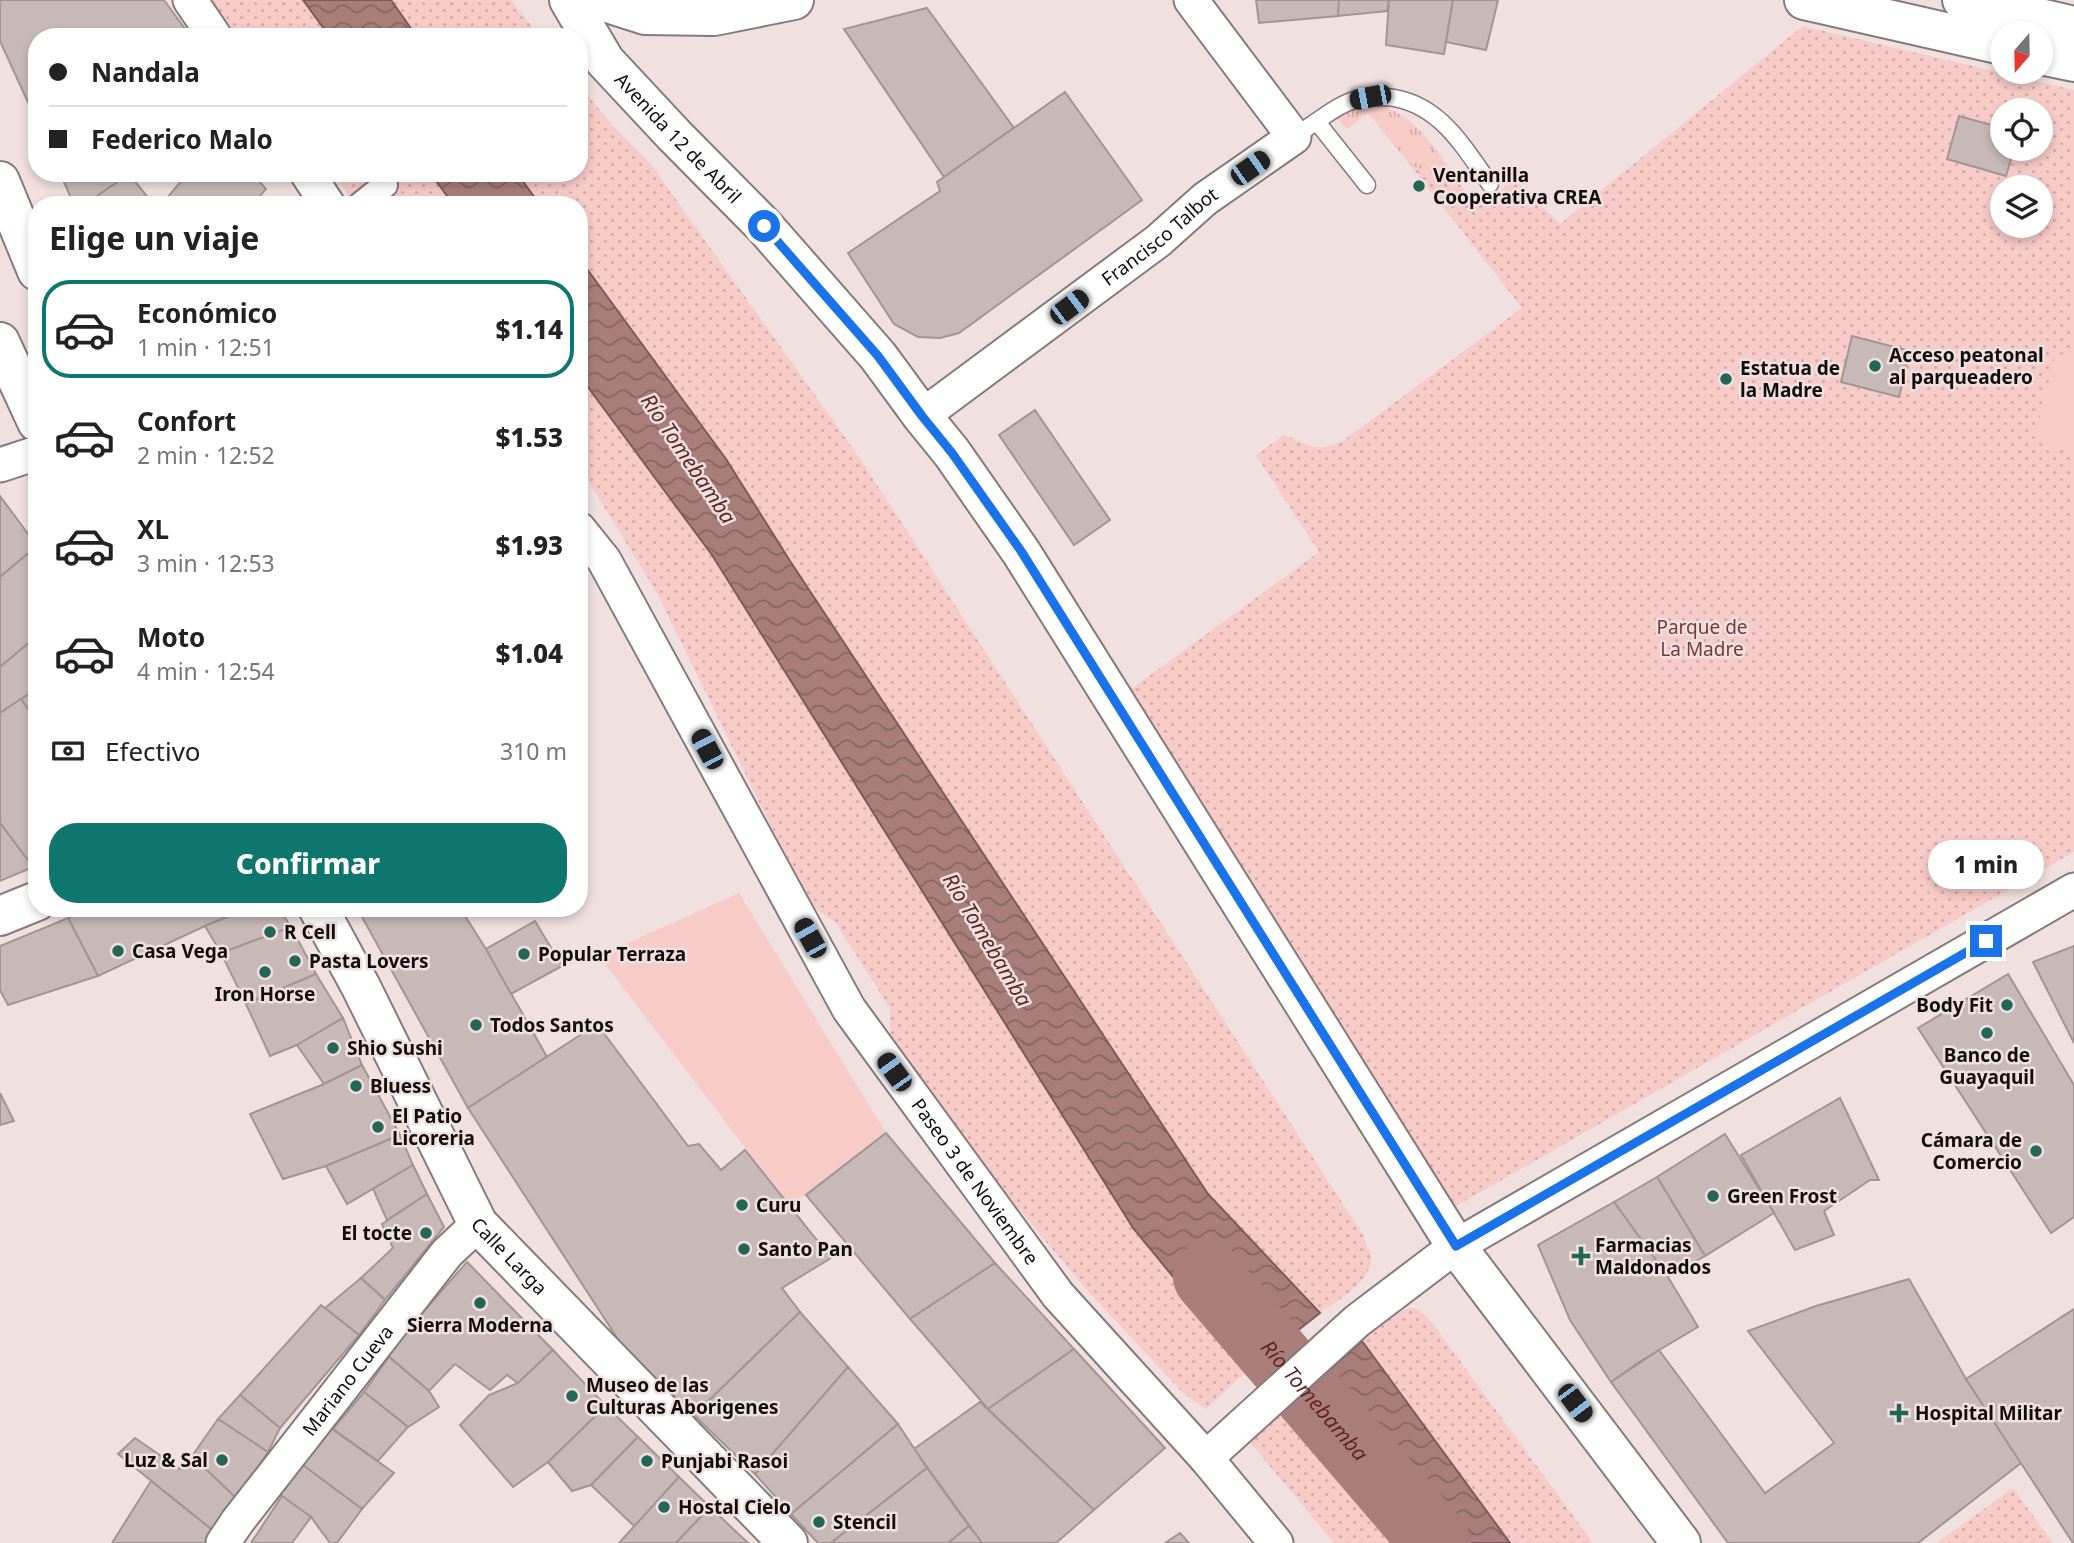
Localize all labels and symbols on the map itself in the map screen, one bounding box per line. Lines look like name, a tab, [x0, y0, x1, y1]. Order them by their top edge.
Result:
north arrow	[1990, 21, 2053, 84]
street label: Avenida 12 de Abril	[609, 67, 747, 209]
car	[1348, 83, 1393, 111]
car	[1227, 147, 1274, 189]
place label: Ventanilla Cooperativa CREA	[1433, 162, 1602, 210]
marker: Ventanilla Cooperativa CREA	[1411, 178, 1427, 194]
street label: Francisco Talbot	[1096, 181, 1223, 292]
route start	[748, 210, 780, 242]
car	[1046, 286, 1093, 328]
place label: Acceso peatonal al parqueadero	[1889, 342, 2044, 390]
place label: Estatua de la Madre	[1740, 355, 1840, 403]
marker: Acceso peatonal al parqueadero	[1867, 358, 1883, 374]
marker: Estatua de la Madre	[1718, 371, 1734, 387]
water label: Río Tomebamba	[635, 388, 743, 529]
park label: Parque de La Madre	[1656, 614, 1748, 662]
car	[688, 726, 727, 772]
callout: 1 min	[1928, 839, 2044, 888]
water label: Río Tomebamba	[937, 868, 1039, 1011]
car	[791, 915, 830, 961]
place label: R Cell	[284, 919, 336, 945]
marker: R Cell	[262, 924, 278, 940]
route end	[1970, 925, 2002, 957]
place label: Casa Vega	[132, 938, 228, 964]
place label: Popular Terraza	[538, 941, 686, 967]
marker: Casa Vega	[110, 943, 126, 959]
marker: Popular Terraza	[516, 946, 532, 962]
place label: Pasta Lovers	[309, 948, 429, 974]
marker: Pasta Lovers	[287, 953, 303, 969]
marker: Iron Horse	[257, 964, 273, 980]
place label: Iron Horse	[215, 981, 315, 1007]
place label: Body Fit	[1916, 992, 1993, 1018]
marker: Body Fit	[1999, 997, 2015, 1013]
place label: Todos Santos	[490, 1012, 614, 1038]
marker: Todos Santos	[468, 1017, 484, 1033]
marker: Banco de Guayaquil	[1979, 1025, 1995, 1041]
place label: Shio Sushi	[347, 1035, 443, 1061]
marker: Shio Sushi	[325, 1040, 341, 1056]
place label: Banco de Guayaquil	[1939, 1042, 2035, 1090]
car	[874, 1049, 915, 1095]
place label: Bluess	[370, 1073, 431, 1099]
marker: Bluess	[348, 1078, 364, 1094]
street label: Paseo 3 de Noviembre	[906, 1093, 1045, 1270]
place label: El Patio Licoreria	[392, 1103, 475, 1151]
marker: El Patio Licoreria	[370, 1119, 386, 1135]
place label: Cámara de Comercio	[1921, 1127, 2022, 1175]
marker: Cámara de Comercio	[2028, 1143, 2044, 1159]
place label: Green Frost	[1727, 1183, 1837, 1209]
marker: Green Frost	[1705, 1188, 1721, 1204]
place label: Curu	[756, 1192, 801, 1218]
marker: Curu	[734, 1197, 750, 1213]
street label: Calle Larga	[465, 1212, 553, 1301]
place label: El tocte	[341, 1220, 412, 1246]
marker: El tocte	[418, 1225, 434, 1241]
place label: Farmacias Maldonados	[1595, 1232, 1711, 1280]
place label: Santo Pan	[758, 1236, 853, 1262]
marker: Santo Pan	[736, 1241, 752, 1257]
marker: Farmacias Maldonados	[1573, 1248, 1589, 1264]
marker: Sierra Moderna	[472, 1295, 488, 1311]
place label: Sierra Moderna	[407, 1312, 553, 1338]
street label: Mariano Cueva	[296, 1319, 399, 1441]
water label: Río Tomebamba	[1255, 1334, 1375, 1467]
place label: Museo de las Culturas Aborigenes	[586, 1372, 779, 1420]
car	[1554, 1380, 1597, 1426]
marker: Museo de las Culturas Aborigenes	[564, 1388, 580, 1404]
place label: Hospital Militar	[1915, 1400, 2062, 1426]
marker: Hospital Militar	[1889, 1403, 1909, 1423]
place label: Luz & Sal	[124, 1447, 208, 1473]
place label: Punjabi Rasoi	[661, 1448, 788, 1474]
marker: Luz & Sal	[214, 1452, 230, 1468]
marker: Punjabi Rasoi	[639, 1453, 655, 1469]
place label: Hostal Cielo	[678, 1494, 791, 1520]
marker: Hostal Cielo	[656, 1499, 672, 1515]
place label: Stencil	[833, 1509, 897, 1535]
marker: Stencil	[811, 1514, 827, 1530]

